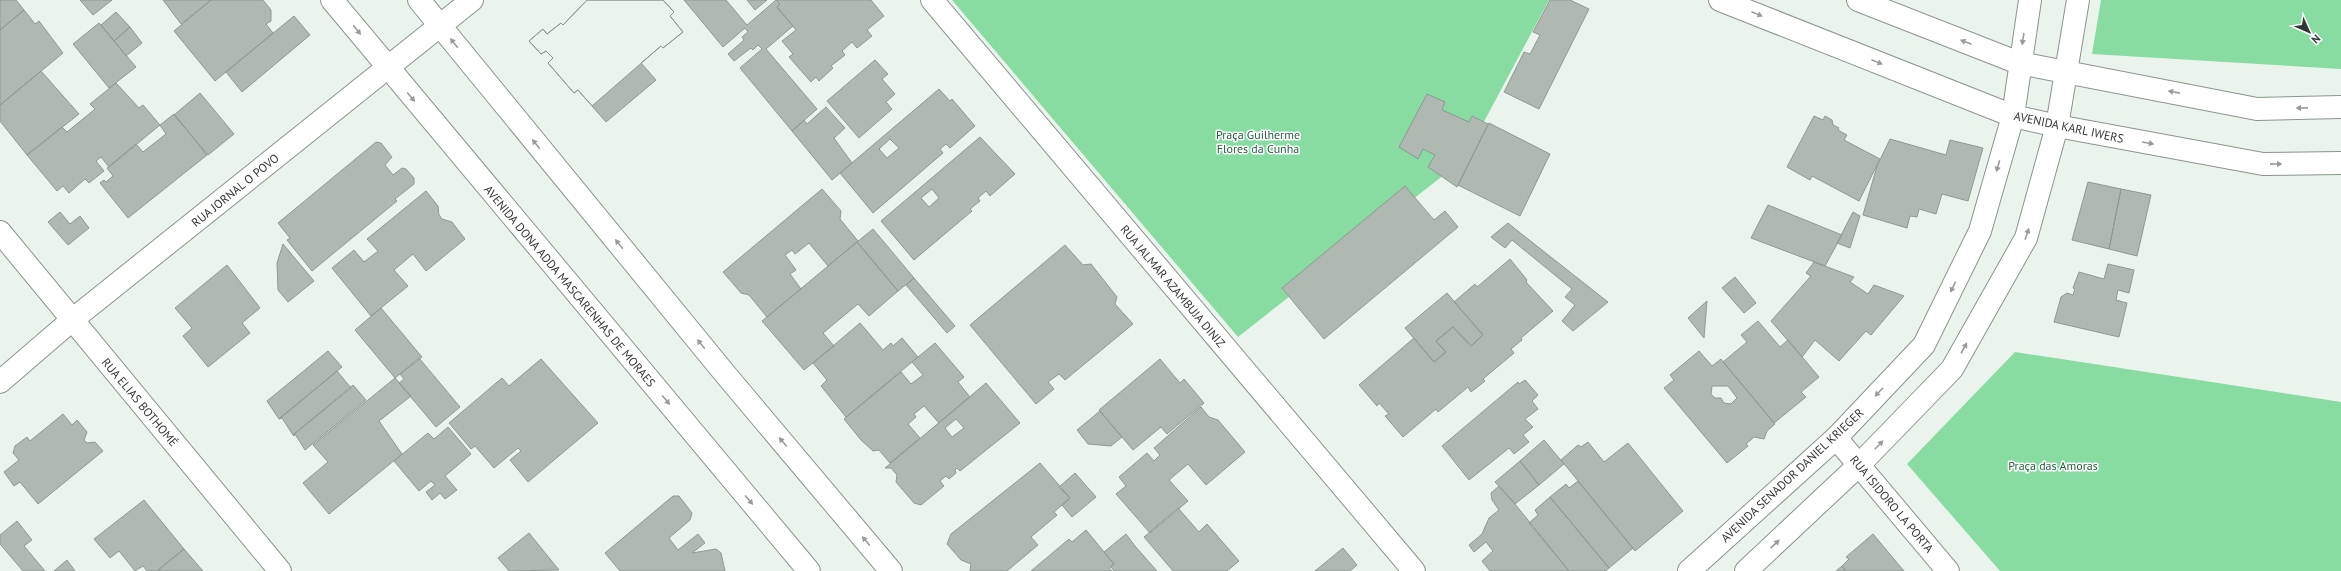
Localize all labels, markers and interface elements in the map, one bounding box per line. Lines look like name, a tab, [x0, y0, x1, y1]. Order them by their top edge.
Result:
one-way arrow	[1751, 12, 1763, 18]
north arrow	[2289, 12, 2329, 52]
one-way arrow	[352, 25, 361, 36]
one-way arrow	[2020, 32, 2026, 45]
text: N	[2309, 32, 2324, 47]
one-way arrow	[450, 37, 459, 48]
one-way arrow	[1960, 39, 1972, 45]
one-way arrow	[1872, 60, 1884, 66]
one-way arrow	[2167, 89, 2180, 95]
one-way arrow	[407, 91, 416, 102]
one-way arrow	[2295, 105, 2308, 111]
street label: AVENIDA KARL IWERS	[2013, 108, 2125, 146]
park label: Praça Guilherme Flores da Cunha	[1216, 127, 1300, 156]
one-way arrow	[532, 138, 541, 149]
one-way arrow	[2142, 141, 2155, 147]
street label: RUA JORNAL O POVO	[188, 150, 282, 230]
one-way arrow	[1995, 160, 2001, 172]
one-way arrow	[2270, 161, 2283, 167]
street label: AVENIDA DONA ADDA MASCARENHAS DE MORAES	[481, 182, 659, 390]
street label: RUA JALMAR AZAMBUJA DINIZ	[1117, 222, 1229, 351]
one-way arrow	[2024, 228, 2030, 240]
one-way arrow	[614, 239, 623, 249]
one-way arrow	[1950, 281, 1956, 293]
one-way arrow	[697, 339, 706, 350]
one-way arrow	[1961, 342, 1968, 354]
street label: RUA ELIAS BOTHOMÉ	[99, 355, 181, 449]
one-way arrow	[1874, 387, 1884, 397]
one-way arrow	[661, 395, 670, 406]
street label: AVENIDA SENADOR DANIEL KRIEGER	[1718, 405, 1866, 545]
one-way arrow	[778, 436, 787, 447]
one-way arrow	[1874, 440, 1884, 450]
street label: RUA ISIDORO LA PORTA	[1847, 452, 1937, 556]
park label: Praça das Amoras	[2008, 458, 2098, 473]
one-way arrow	[745, 494, 754, 505]
one-way arrow	[862, 536, 871, 547]
one-way arrow	[1770, 540, 1780, 549]

